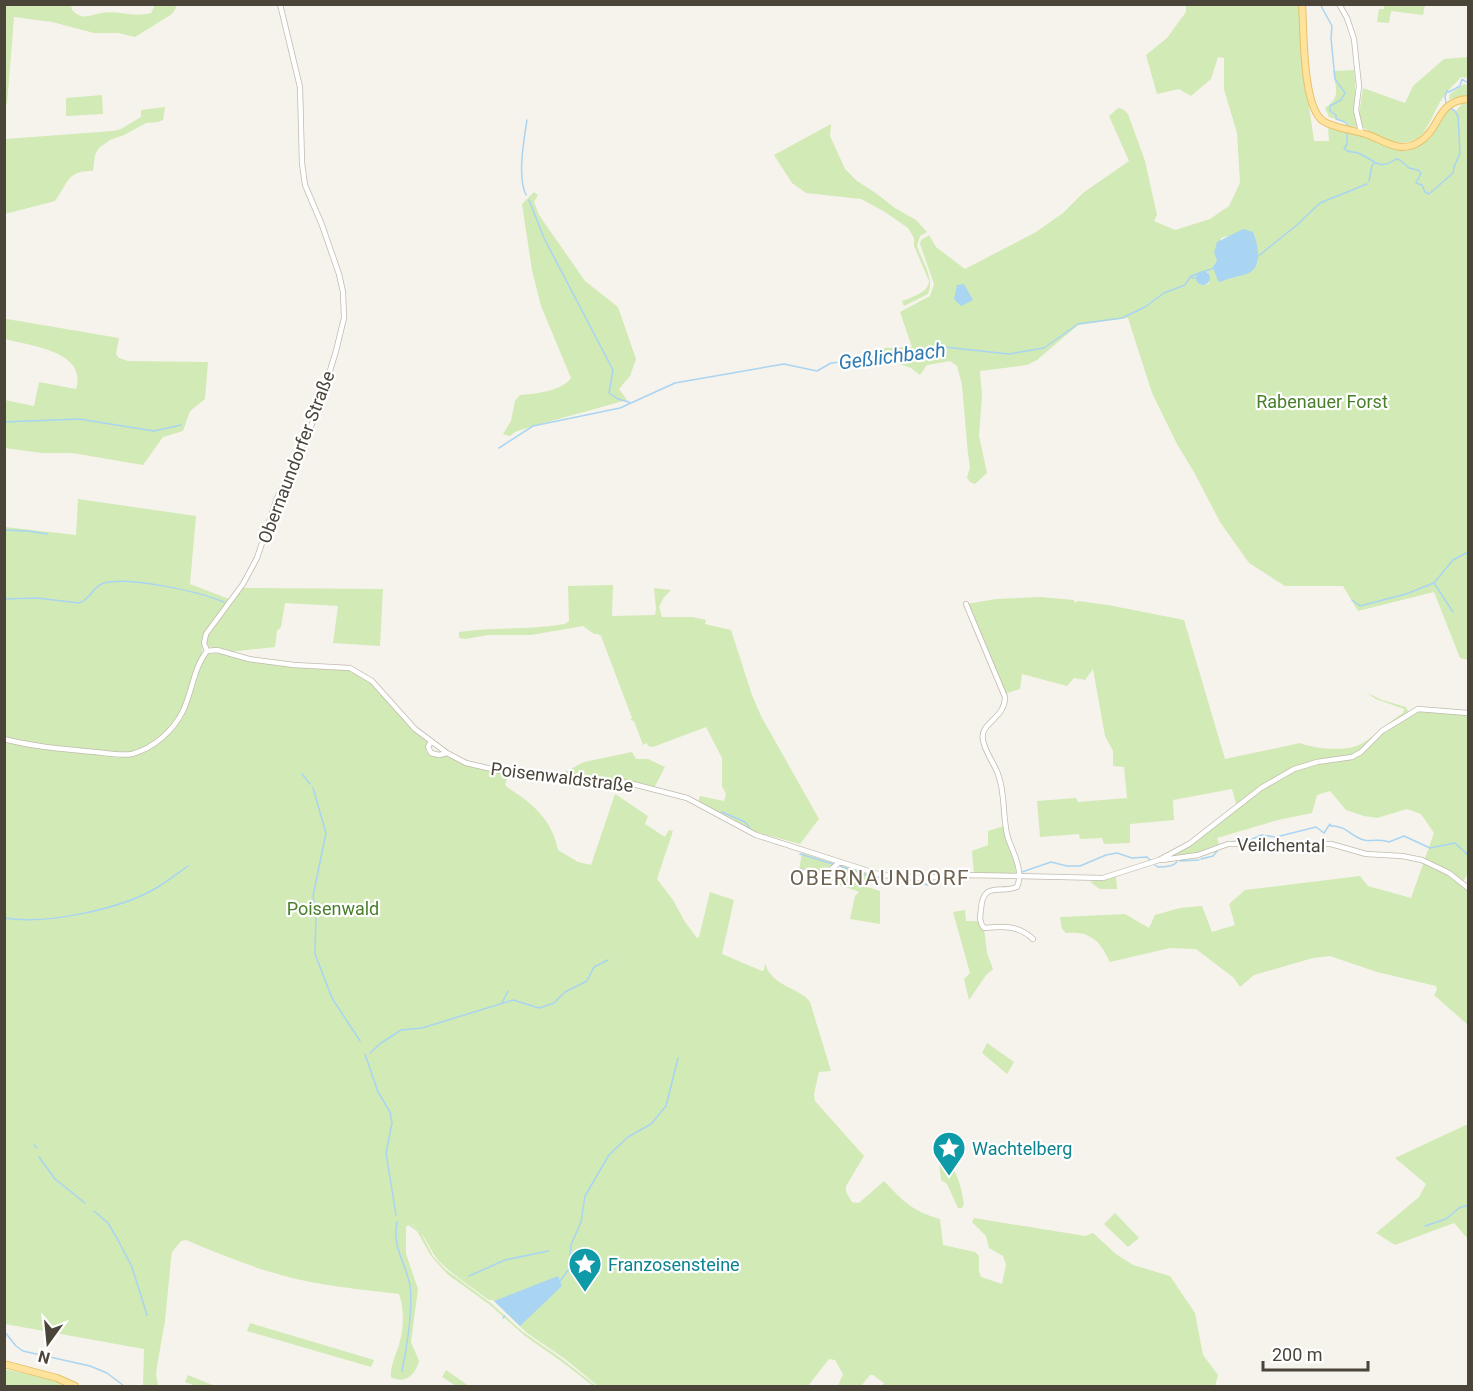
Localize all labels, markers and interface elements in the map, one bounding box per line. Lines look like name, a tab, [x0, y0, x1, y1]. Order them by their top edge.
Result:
water label: Geßlichbach	[837, 338, 947, 374]
street label: Obernaundorfer Straße	[253, 368, 339, 546]
park label: Rabenauer Forst	[1256, 391, 1388, 412]
street label: Poisenwaldstraße	[490, 758, 634, 796]
street label: Veilchental	[1237, 834, 1325, 856]
district label: OBERNAUNDORF	[790, 866, 970, 890]
park label: Poisenwald	[287, 898, 379, 919]
place icon: Wachtelberg	[931, 1130, 967, 1177]
place label: Wachtelberg	[972, 1138, 1072, 1159]
place icon: Franzosensteine	[567, 1246, 603, 1293]
place label: Franzosensteine	[608, 1254, 740, 1275]
north arrow	[18, 1313, 78, 1373]
scale bar	[1263, 1334, 1368, 1372]
text: 200 m	[1272, 1344, 1323, 1365]
text: N	[36, 1346, 52, 1368]

